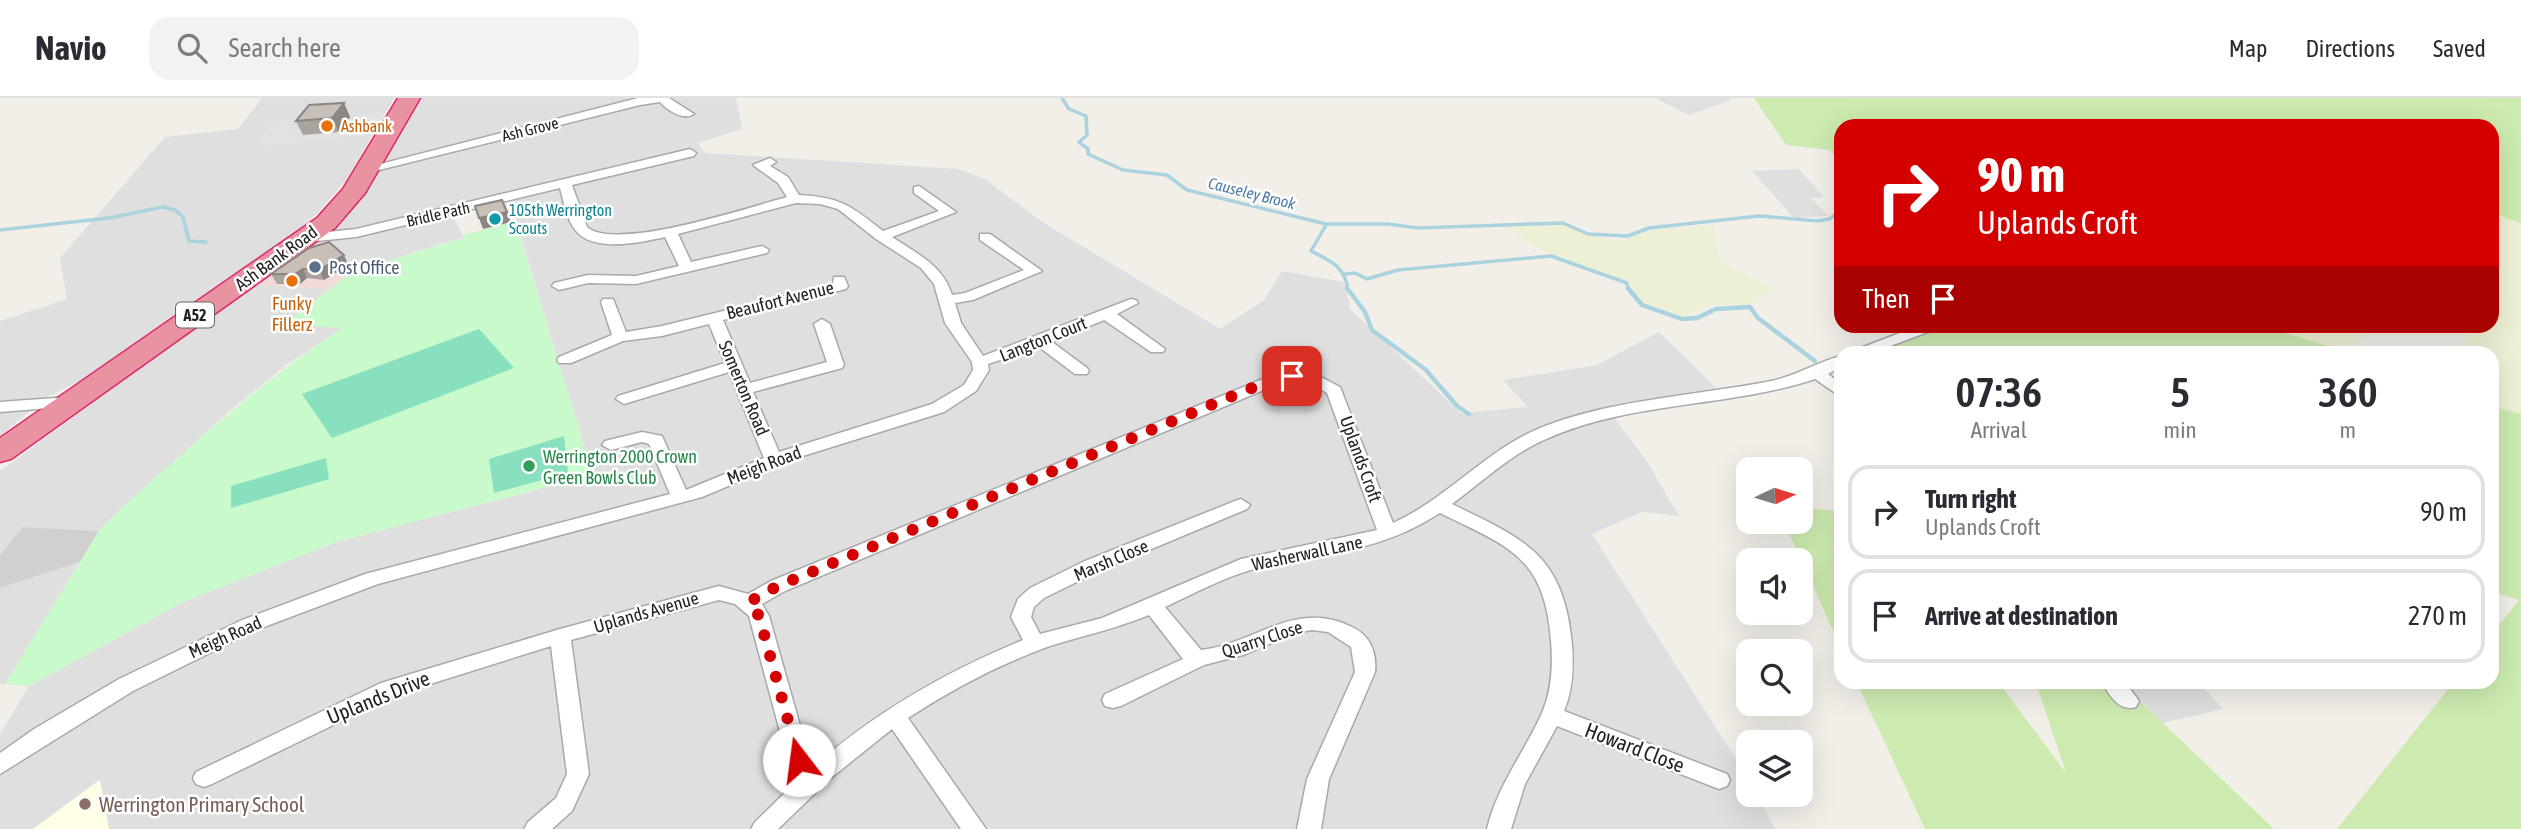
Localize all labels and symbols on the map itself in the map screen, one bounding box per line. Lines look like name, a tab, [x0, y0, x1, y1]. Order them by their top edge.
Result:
street label: Ash Grove	[500, 113, 560, 145]
place label: Ashbank	[341, 117, 392, 135]
marker: Ashbank	[319, 118, 335, 134]
water label: Causeley Brook	[1206, 173, 1298, 214]
street label: Bridle Path	[405, 198, 471, 230]
place label: 105th Werrington Scouts	[509, 201, 612, 237]
marker: 105th Werrington Scouts	[487, 211, 503, 227]
street label: Ash Bank Road	[231, 221, 321, 295]
place label: Post Office	[329, 257, 399, 278]
marker: Post Office	[307, 259, 323, 275]
marker: Funky Fillerz	[284, 273, 300, 289]
street label: Beaufort Avenue	[724, 277, 836, 323]
place label: Funky Fillerz	[272, 293, 313, 335]
road number: A52	[176, 302, 214, 328]
street label: Langton Court	[996, 312, 1090, 366]
street label: Somerton Road	[715, 337, 773, 439]
pin	[1262, 346, 1322, 406]
street label: Uplands Croft	[1336, 413, 1386, 505]
street label: Meigh Road	[724, 441, 804, 489]
place label: Werrington 2000 Crown Green Bowls Club	[543, 446, 697, 488]
north arrow	[1736, 457, 1813, 534]
marker: Werrington 2000 Crown Green Bowls Club	[521, 458, 537, 474]
street label: Washerwall Lane	[1250, 531, 1364, 575]
street label: Marsh Close	[1071, 535, 1151, 585]
street label: Uplands Avenue	[591, 587, 701, 637]
street label: Meigh Road	[185, 612, 265, 662]
street label: Quarry Close	[1219, 616, 1305, 662]
street label: Uplands Drive	[323, 665, 433, 729]
street label: Howard Close	[1582, 717, 1688, 777]
position arrow	[762, 723, 836, 797]
place label: Werrington Primary School	[99, 792, 305, 816]
marker: Werrington Primary School	[77, 796, 93, 812]

